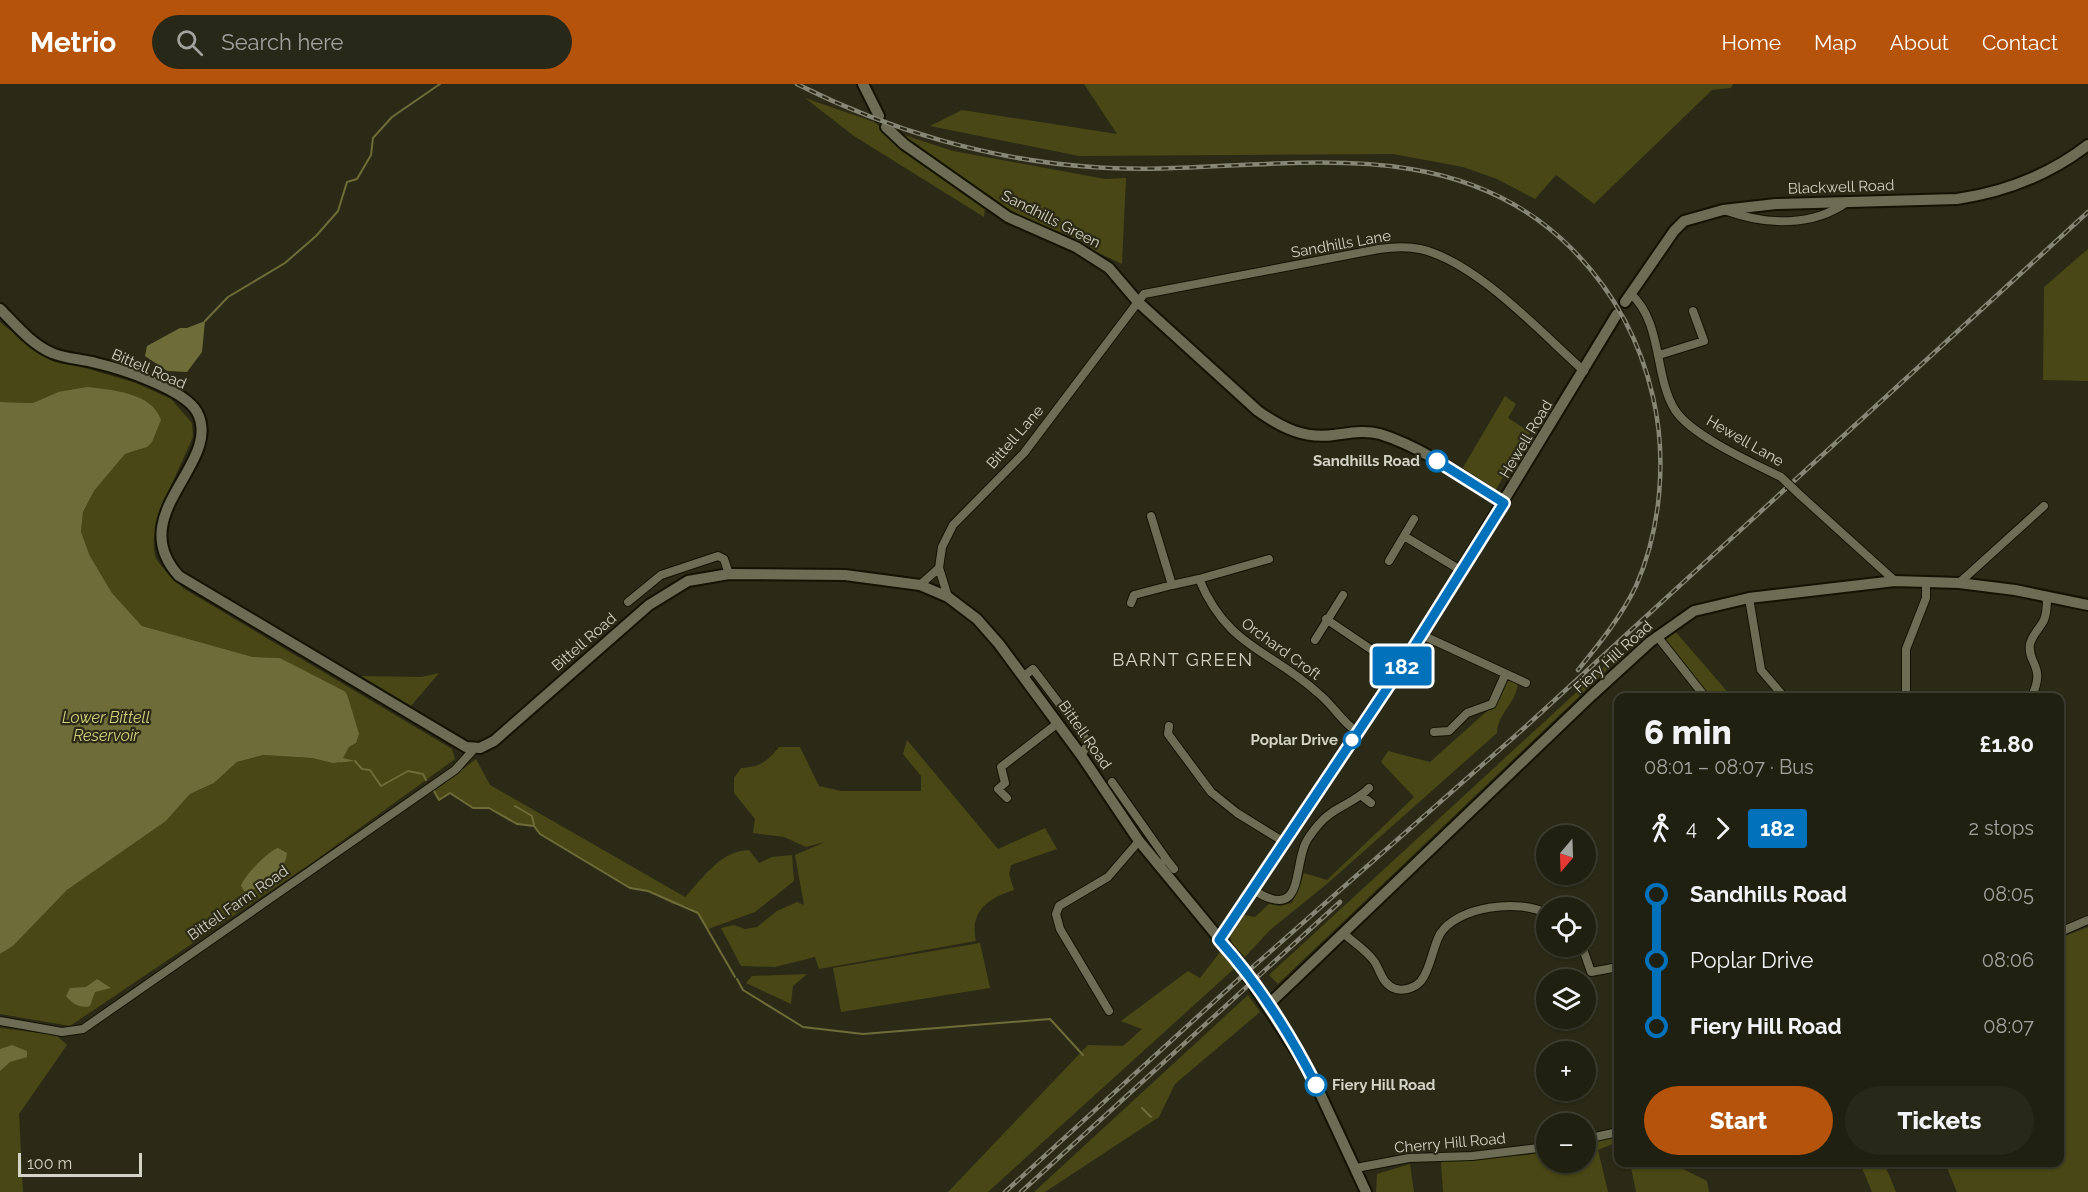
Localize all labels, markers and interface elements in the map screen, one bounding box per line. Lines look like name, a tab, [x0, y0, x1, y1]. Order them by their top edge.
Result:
search box	[152, 15, 572, 69]
text: Metrio	[30, 26, 116, 59]
icon: search	[173, 26, 206, 59]
text: Search here	[221, 29, 343, 55]
text: Home	[1722, 30, 1781, 55]
text: Map	[1814, 30, 1857, 55]
text: About	[1890, 30, 1949, 55]
text: Contact	[1982, 30, 2058, 55]
street label: Blackwell Road	[1787, 176, 1895, 198]
street label: Sandhills Green	[998, 186, 1104, 252]
street label: Sandhills Lane	[1290, 226, 1393, 262]
street label: Bittell Road	[109, 345, 189, 393]
street label: Hewell Road	[1496, 397, 1556, 481]
street label: Bittell Lane	[983, 402, 1047, 472]
street label: Hewell Lane	[1703, 412, 1787, 470]
marker: Sandhills Road	[1426, 450, 1448, 472]
place label: Sandhills Road	[1313, 452, 1420, 470]
street label: Bittell Road	[548, 609, 620, 675]
street label: Orchard Croft	[1238, 614, 1324, 684]
street label: Fiery Hill Road	[1570, 617, 1656, 697]
line badge: 182	[1368, 646, 1436, 686]
district label: BARNT GREEN	[1112, 649, 1254, 670]
text: 182	[1385, 654, 1419, 679]
street label: Bittell Road	[1055, 697, 1115, 773]
water label: Lower Bittell Reservoir	[62, 708, 150, 745]
text: 6 min	[1644, 713, 1732, 752]
place label: Poplar Drive	[1250, 731, 1338, 749]
marker: Poplar Drive	[1343, 731, 1361, 749]
text: £1.80	[1979, 731, 2034, 757]
text: 08:01 – 08:07 · Bus	[1644, 755, 1814, 779]
icon: walk	[1644, 812, 1677, 845]
icon: forward	[1706, 812, 1739, 845]
text: 4	[1686, 816, 1697, 840]
text: 182	[1760, 816, 1795, 841]
text: 2 stops	[1968, 816, 2034, 840]
north arrow	[1536, 825, 1596, 885]
map controls	[1536, 825, 1596, 1173]
street label: Bittell Farm Road	[184, 862, 292, 944]
text: Sandhills Road	[1690, 881, 1847, 907]
text: 08:05	[1983, 882, 2034, 906]
button: locate	[1536, 897, 1596, 957]
text: Poplar Drive	[1690, 947, 1813, 973]
text: 08:06	[1982, 948, 2034, 972]
button: layers	[1536, 969, 1596, 1029]
text: Fiery Hill Road	[1690, 1013, 1842, 1039]
text: 08:07	[1983, 1014, 2034, 1038]
button: +	[1536, 1041, 1596, 1101]
marker: Fiery Hill Road	[1305, 1074, 1327, 1096]
place label: Fiery Hill Road	[1332, 1076, 1436, 1094]
button: Start	[1644, 1086, 1833, 1155]
button: Tickets	[1845, 1086, 2034, 1155]
button: −	[1536, 1113, 1596, 1173]
street label: Cherry Hill Road	[1394, 1129, 1506, 1157]
scale bar	[18, 1150, 142, 1178]
text: 100 m	[27, 1154, 72, 1173]

